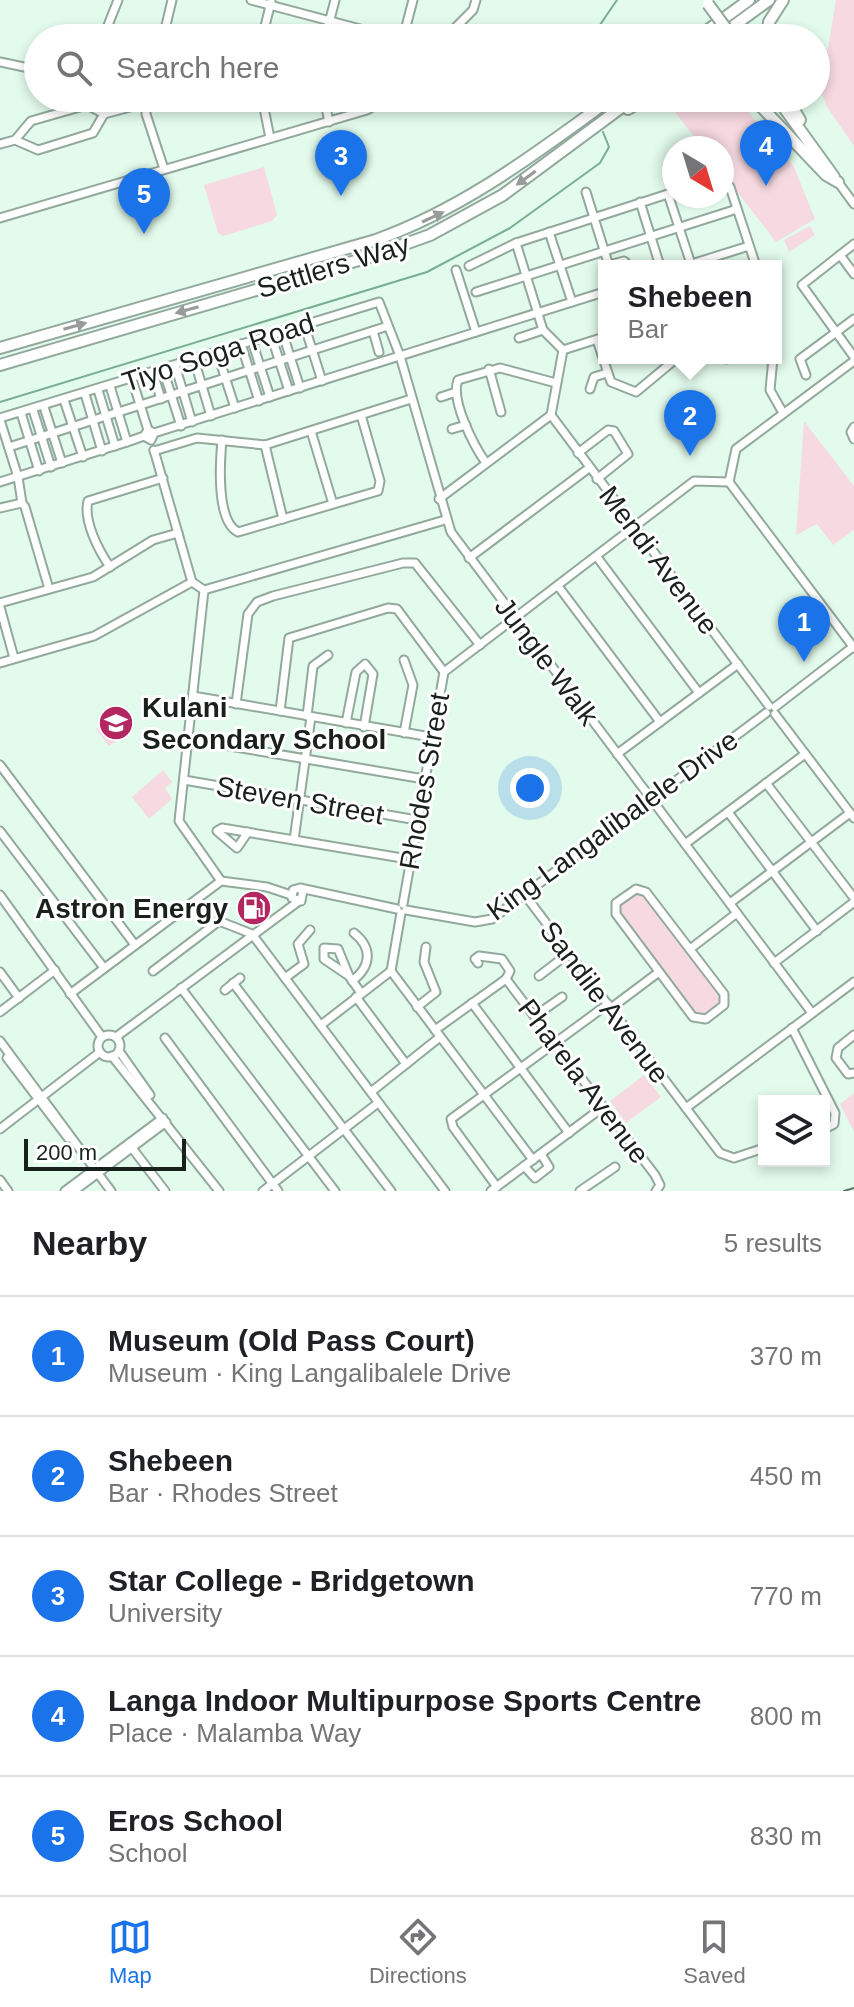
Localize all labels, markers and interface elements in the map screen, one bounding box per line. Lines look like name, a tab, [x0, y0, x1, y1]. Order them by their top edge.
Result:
search box	[24, 24, 830, 112]
icon: search	[52, 46, 96, 90]
text: Search here	[116, 51, 279, 84]
pin: 4	[740, 120, 792, 186]
pin: 3	[315, 130, 367, 196]
north arrow	[662, 136, 734, 208]
pin: 5	[118, 168, 170, 234]
one-way arrow	[516, 170, 536, 186]
one-way arrow	[421, 210, 445, 224]
street label: Settlers Way	[253, 229, 413, 304]
popup	[598, 260, 782, 364]
text: Shebeen	[627, 280, 753, 313]
one-way arrow	[175, 305, 200, 317]
street label: Tiyo Soga Road	[118, 307, 318, 398]
text: Bar	[627, 314, 668, 344]
one-way arrow	[63, 319, 87, 332]
pin: 2	[664, 390, 716, 456]
street label: Mendi Avenue	[593, 480, 724, 640]
street label: Jungle Walk	[489, 591, 605, 732]
pin: 1	[778, 596, 830, 662]
street label: Rhodes Street	[394, 690, 455, 872]
place label: Kulani Secondary School	[142, 692, 386, 755]
school or university icon: Kulani Secondary School	[97, 704, 135, 742]
street label: King Langalibalele Drive	[481, 724, 744, 927]
your location	[510, 768, 550, 808]
street label: Steven Street	[214, 770, 386, 831]
fuel station icon: Astron Energy	[235, 889, 273, 927]
place label: Astron Energy	[35, 893, 228, 924]
street label: Sandile Avenue	[534, 915, 675, 1089]
street label: Pharela Avenue	[512, 993, 655, 1169]
map controls	[758, 1095, 830, 1167]
button: layers	[758, 1095, 830, 1167]
scale bar	[24, 1135, 186, 1171]
text: 200 m	[36, 1140, 97, 1165]
text: Nearby	[32, 1224, 147, 1262]
text: 5 results	[724, 1228, 822, 1258]
text: Museum (Old Pass Court)	[108, 1324, 475, 1357]
text: 1	[51, 1341, 65, 1371]
text: 370 m	[750, 1341, 822, 1371]
text: Museum · King Langalibalele Drive	[108, 1358, 511, 1388]
text: Shebeen	[108, 1444, 233, 1477]
text: 2	[51, 1461, 65, 1491]
text: 450 m	[750, 1461, 822, 1491]
text: Bar · Rhodes Street	[108, 1478, 338, 1508]
text: Star College - Bridgetown	[108, 1564, 475, 1597]
text: 3	[51, 1581, 65, 1611]
text: 770 m	[750, 1581, 822, 1611]
text: University	[108, 1598, 222, 1628]
text: Langa Indoor Multipurpose Sports Centre	[108, 1684, 701, 1717]
text: 4	[51, 1701, 65, 1731]
text: 800 m	[750, 1701, 822, 1731]
text: Place · Malamba Way	[108, 1718, 361, 1748]
text: Eros School	[108, 1804, 283, 1837]
text: 5	[51, 1821, 65, 1851]
text: 830 m	[750, 1821, 822, 1851]
text: School	[108, 1838, 188, 1868]
tab: Map	[108, 1915, 152, 1989]
tab: Directions	[369, 1915, 467, 1989]
tab: Saved	[683, 1915, 746, 1989]

